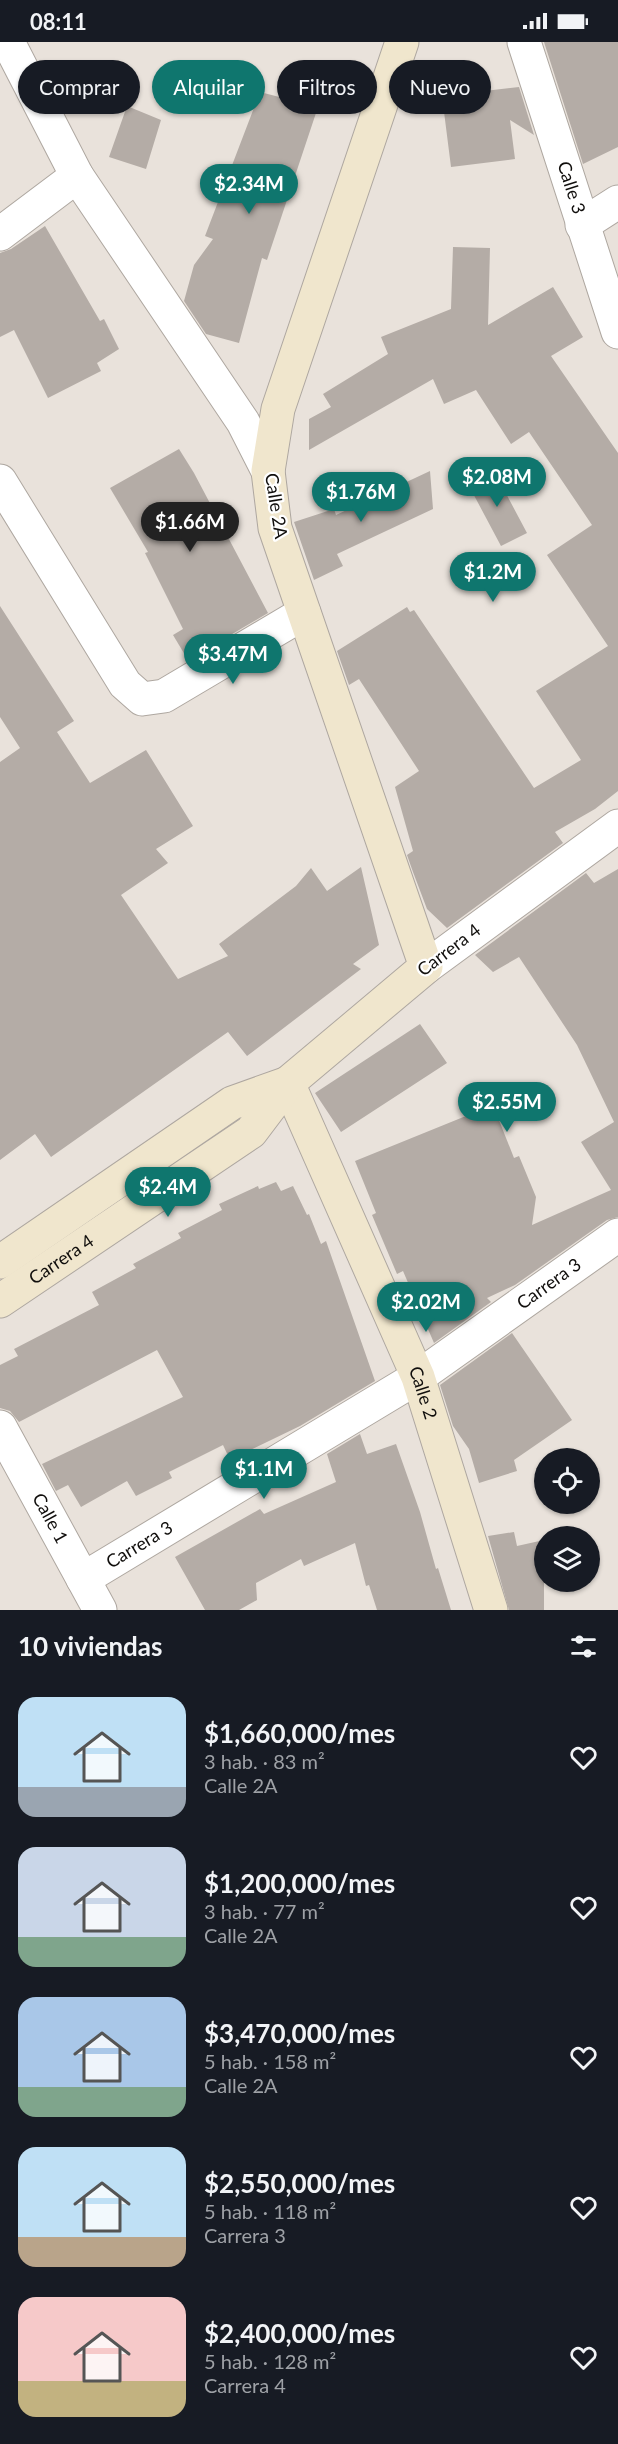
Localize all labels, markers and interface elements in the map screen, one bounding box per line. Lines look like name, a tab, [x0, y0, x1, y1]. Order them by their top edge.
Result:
text: 08:11	[30, 8, 87, 35]
chip: Comprar	[18, 60, 140, 114]
chip: Alquilar	[152, 60, 265, 114]
chip: Filtros	[277, 60, 377, 114]
chip: Nuevo	[389, 60, 491, 114]
street label: Calle 3	[553, 158, 591, 216]
pin: $2.34M	[200, 164, 298, 215]
text: $2.34M	[214, 171, 284, 195]
pin: $2.08M	[448, 457, 546, 508]
text: $2.08M	[462, 464, 532, 488]
street label: Calle 2A	[261, 471, 293, 541]
pin: $1.76M	[312, 472, 410, 523]
text: $1.76M	[326, 479, 396, 503]
pin: $1.66M	[141, 502, 239, 553]
text: $1.66M	[155, 509, 225, 533]
pin: $1.2M	[451, 552, 535, 603]
text: $1.2M	[464, 559, 522, 583]
pin: $3.47M	[184, 634, 282, 685]
text: $3.47M	[198, 641, 268, 665]
street label: Carrera 4	[412, 918, 484, 980]
pin: $2.55M	[458, 1082, 556, 1133]
text: $2.55M	[472, 1089, 542, 1113]
pin: $2.4M	[126, 1167, 210, 1218]
text: $2.4M	[139, 1174, 197, 1198]
street label: Carrera 4	[24, 1229, 98, 1289]
street label: Carrera 3	[512, 1253, 585, 1313]
pin: $2.02M	[377, 1282, 475, 1333]
text: $2.02M	[391, 1289, 461, 1313]
street label: Calle 2	[405, 1363, 442, 1422]
map controls	[534, 1448, 600, 1592]
button: locate	[534, 1448, 600, 1514]
pin: $1.1M	[222, 1449, 306, 1500]
text: $1.1M	[235, 1456, 293, 1480]
street label: Calle 1	[28, 1489, 73, 1547]
street label: Carrera 3	[102, 1516, 176, 1573]
button: layers	[534, 1526, 600, 1592]
text: 10 viviendas	[18, 1630, 162, 1662]
icon: filters	[567, 1630, 600, 1663]
text: $1,660,000/mes	[204, 1717, 395, 1749]
icon: home	[66, 1721, 138, 1793]
icon: heart	[567, 1741, 600, 1774]
text: 3 hab. · 83 m²	[204, 1749, 325, 1773]
text: Calle 2A	[204, 1773, 278, 1797]
text: $1,200,000/mes	[204, 1867, 395, 1899]
icon: home	[66, 1871, 138, 1943]
icon: heart	[567, 1891, 600, 1924]
text: 3 hab. · 77 m²	[204, 1899, 325, 1923]
text: Calle 2A	[204, 1923, 278, 1947]
text: $3,470,000/mes	[204, 2017, 395, 2049]
icon: home	[66, 2021, 138, 2093]
icon: heart	[567, 2041, 600, 2074]
text: 5 hab. · 158 m²	[204, 2049, 336, 2073]
text: Calle 2A	[204, 2073, 278, 2097]
text: $2,550,000/mes	[204, 2167, 395, 2199]
icon: home	[66, 2171, 138, 2243]
icon: heart	[567, 2191, 600, 2224]
text: 5 hab. · 118 m²	[204, 2199, 336, 2223]
text: Carrera 3	[204, 2223, 286, 2247]
text: $2,400,000/mes	[204, 2317, 395, 2349]
icon: home	[66, 2321, 138, 2393]
icon: heart	[567, 2341, 600, 2374]
text: 5 hab. · 128 m²	[204, 2349, 336, 2373]
text: Carrera 4	[204, 2373, 286, 2397]

